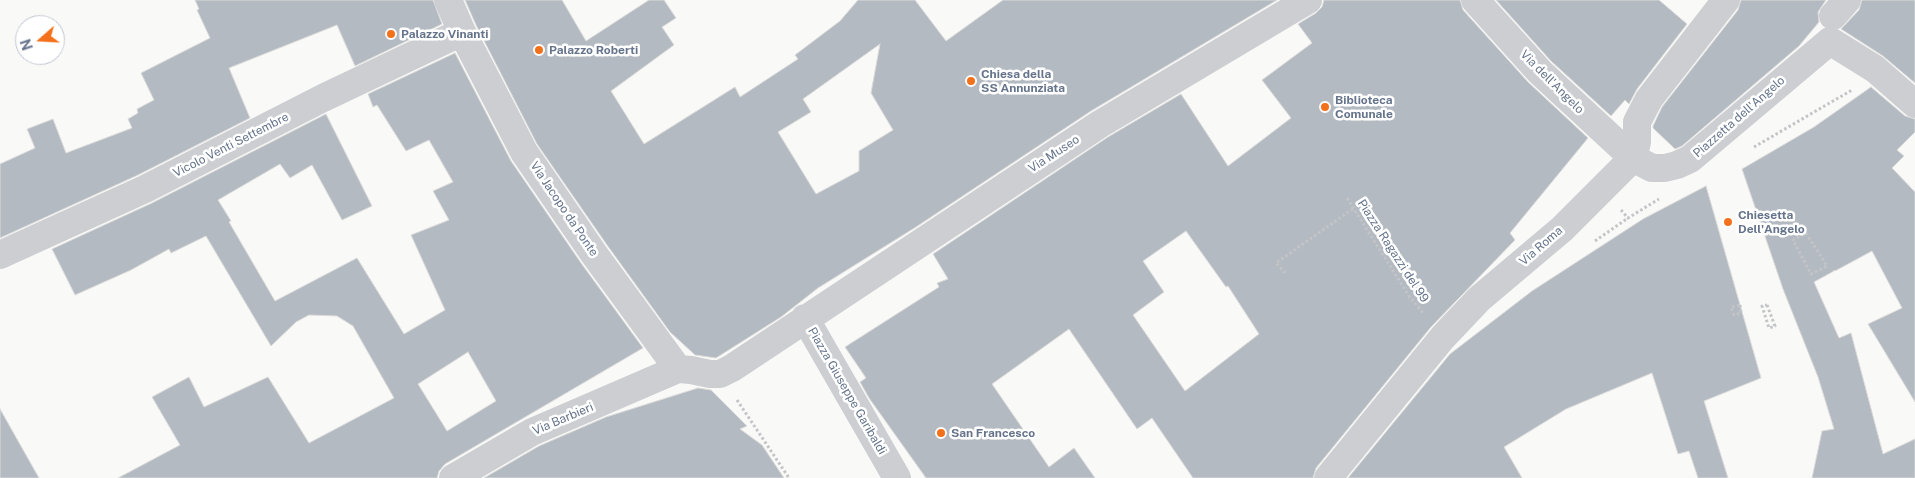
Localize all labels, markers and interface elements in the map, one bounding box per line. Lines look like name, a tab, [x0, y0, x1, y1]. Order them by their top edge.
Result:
north arrow	[15, 15, 65, 65]
place label: Palazzo Vinanti	[401, 27, 488, 41]
marker: Palazzo Vinanti	[385, 28, 397, 40]
text: N	[17, 37, 36, 52]
place label: Palazzo Roberti	[549, 43, 638, 57]
marker: Palazzo Roberti	[533, 44, 545, 56]
street label: Via dell'Angelo	[1517, 47, 1587, 117]
place label: Chiesa della SS Annunziata	[981, 67, 1065, 95]
street label: Piazzetta dell'Angelo	[1690, 73, 1788, 161]
marker: Chiesa della SS Annunziata	[965, 75, 977, 87]
place label: Biblioteca Comunale	[1335, 93, 1393, 121]
marker: Biblioteca Comunale	[1319, 101, 1331, 113]
street label: Vicolo Venti Settembre	[171, 110, 291, 180]
street label: Via Museo	[1026, 132, 1082, 176]
street label: Via Jacopo da Ponte	[527, 159, 601, 259]
street label: Piazza Ragazzi del 99	[1354, 197, 1432, 305]
place label: Chiesetta Dell'Angelo	[1738, 208, 1805, 236]
marker: Chiesetta Dell'Angelo	[1722, 216, 1734, 228]
street label: Via Roma	[1517, 223, 1565, 269]
street label: Piazza Giuseppe Garibaldi	[805, 325, 889, 457]
street label: Via Barbieri	[530, 400, 596, 438]
place label: San Francesco	[951, 426, 1035, 440]
marker: San Francesco	[935, 427, 947, 439]

